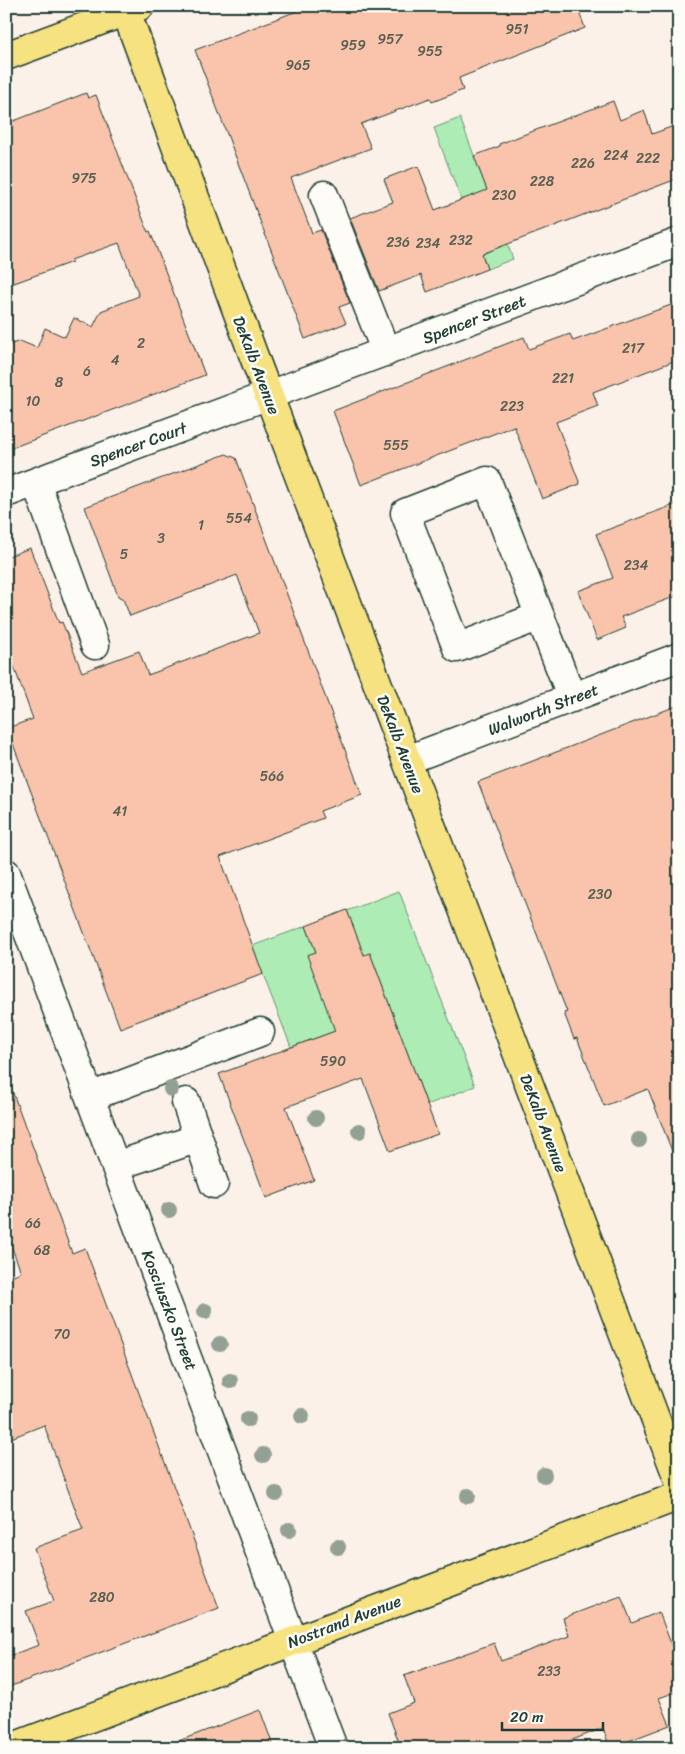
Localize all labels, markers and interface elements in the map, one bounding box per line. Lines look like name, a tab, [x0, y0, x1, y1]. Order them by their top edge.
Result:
house number: 951	[505, 17, 529, 42]
house number: 957	[377, 27, 404, 52]
house number: 959	[340, 33, 366, 58]
house number: 955	[417, 39, 443, 64]
house number: 965	[285, 53, 311, 78]
house number: 224	[604, 143, 629, 168]
house number: 222	[636, 146, 660, 171]
house number: 226	[571, 151, 595, 176]
house number: 975	[71, 166, 97, 191]
house number: 228	[530, 169, 555, 194]
house number: 230	[492, 183, 516, 208]
house number: 232	[449, 228, 473, 253]
house number: 236	[386, 230, 410, 255]
house number: 234	[416, 231, 441, 256]
street label: Spencer Street	[418, 286, 530, 353]
street label: DeKalb Avenue	[224, 311, 289, 419]
house number: 2	[137, 331, 145, 356]
house number: 217	[622, 336, 645, 361]
house number: 4	[111, 348, 120, 373]
house number: 6	[83, 359, 91, 384]
house number: 221	[552, 366, 574, 391]
house number: 8	[55, 370, 64, 395]
house number: 10	[26, 389, 41, 414]
house number: 223	[500, 394, 524, 419]
street label: Spencer Court	[85, 413, 191, 475]
house number: 555	[383, 433, 409, 458]
house number: 554	[226, 506, 252, 531]
house number: 1	[198, 513, 204, 538]
house number: 3	[157, 526, 165, 551]
house number: 5	[120, 542, 129, 567]
house number: 234	[624, 553, 649, 578]
street label: Walworth Street	[483, 675, 603, 744]
street label: DeKalb Avenue	[368, 690, 433, 798]
house number: 566	[260, 764, 284, 789]
house number: 41	[113, 799, 127, 824]
house number: 230	[588, 882, 612, 907]
house number: 590	[320, 1049, 346, 1074]
street label: DeKalb Avenue	[511, 1069, 576, 1177]
house number: 66	[25, 1211, 41, 1236]
house number: 68	[34, 1238, 51, 1263]
street label: Kosciuszko Street	[133, 1246, 206, 1375]
house number: 70	[54, 1322, 71, 1347]
house number: 280	[89, 1585, 115, 1610]
street label: Nostrand Avenue	[283, 1586, 406, 1657]
house number: 233	[537, 1659, 561, 1684]
scale bar	[502, 1699, 604, 1731]
text: 20 m	[510, 1704, 544, 1730]

